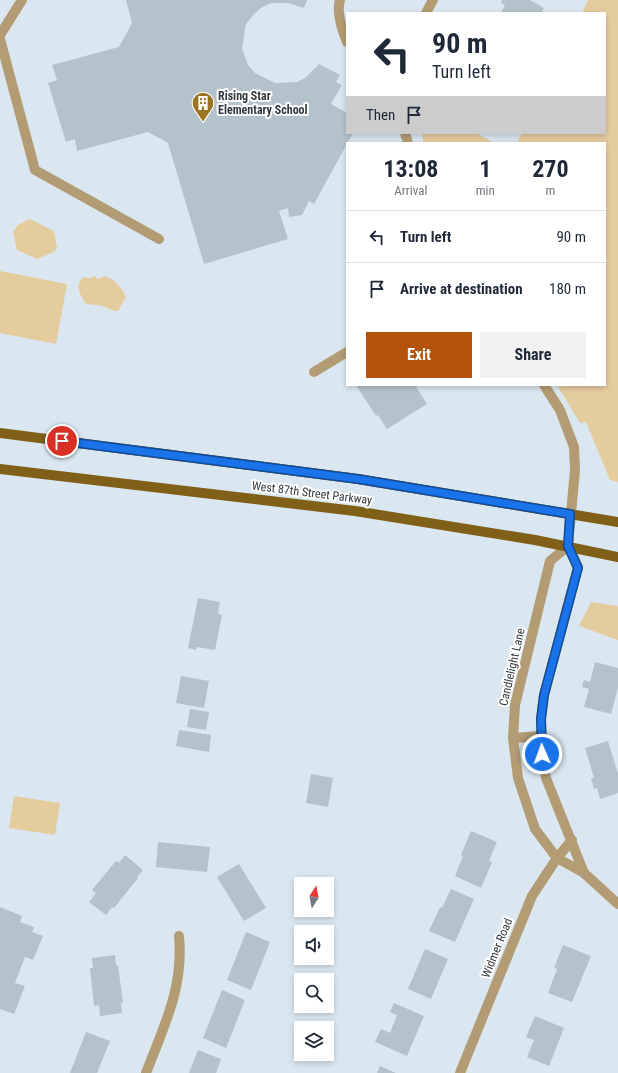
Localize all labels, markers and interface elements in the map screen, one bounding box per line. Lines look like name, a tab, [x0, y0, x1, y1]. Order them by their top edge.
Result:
text: 90 m	[432, 27, 488, 60]
icon: left	[366, 28, 418, 80]
text: Turn left	[432, 61, 491, 82]
place label: Rising Star Elementary School	[218, 89, 308, 117]
building icon: Rising Star Elementary School	[190, 90, 216, 123]
icon: arrive	[403, 104, 425, 126]
text: Then	[366, 106, 395, 124]
text: 13:08	[383, 155, 438, 183]
text: 1	[479, 155, 491, 183]
text: 270	[532, 155, 569, 183]
text: Arrival	[394, 183, 427, 198]
text: min	[476, 183, 495, 198]
text: m	[546, 183, 555, 198]
icon: left	[366, 226, 388, 248]
text: Turn left	[400, 228, 451, 246]
text: 90 m	[556, 228, 586, 246]
icon: arrive	[366, 278, 388, 300]
text: Arrive at destination	[400, 280, 523, 298]
text: 180 m	[549, 280, 586, 298]
button: Exit	[366, 332, 472, 378]
button: Share	[480, 332, 586, 378]
pin	[45, 424, 79, 458]
icon: arrive	[51, 430, 73, 452]
street label: West 87th Street Parkway	[251, 479, 373, 507]
street label: Candlelight Lane	[496, 627, 528, 707]
position arrow	[521, 733, 563, 775]
north arrow	[294, 877, 334, 917]
map controls	[294, 877, 334, 1061]
street label: Widmer Road	[479, 916, 515, 980]
button: sound	[294, 925, 334, 965]
button: search	[294, 973, 334, 1013]
button: layers	[294, 1021, 334, 1061]

